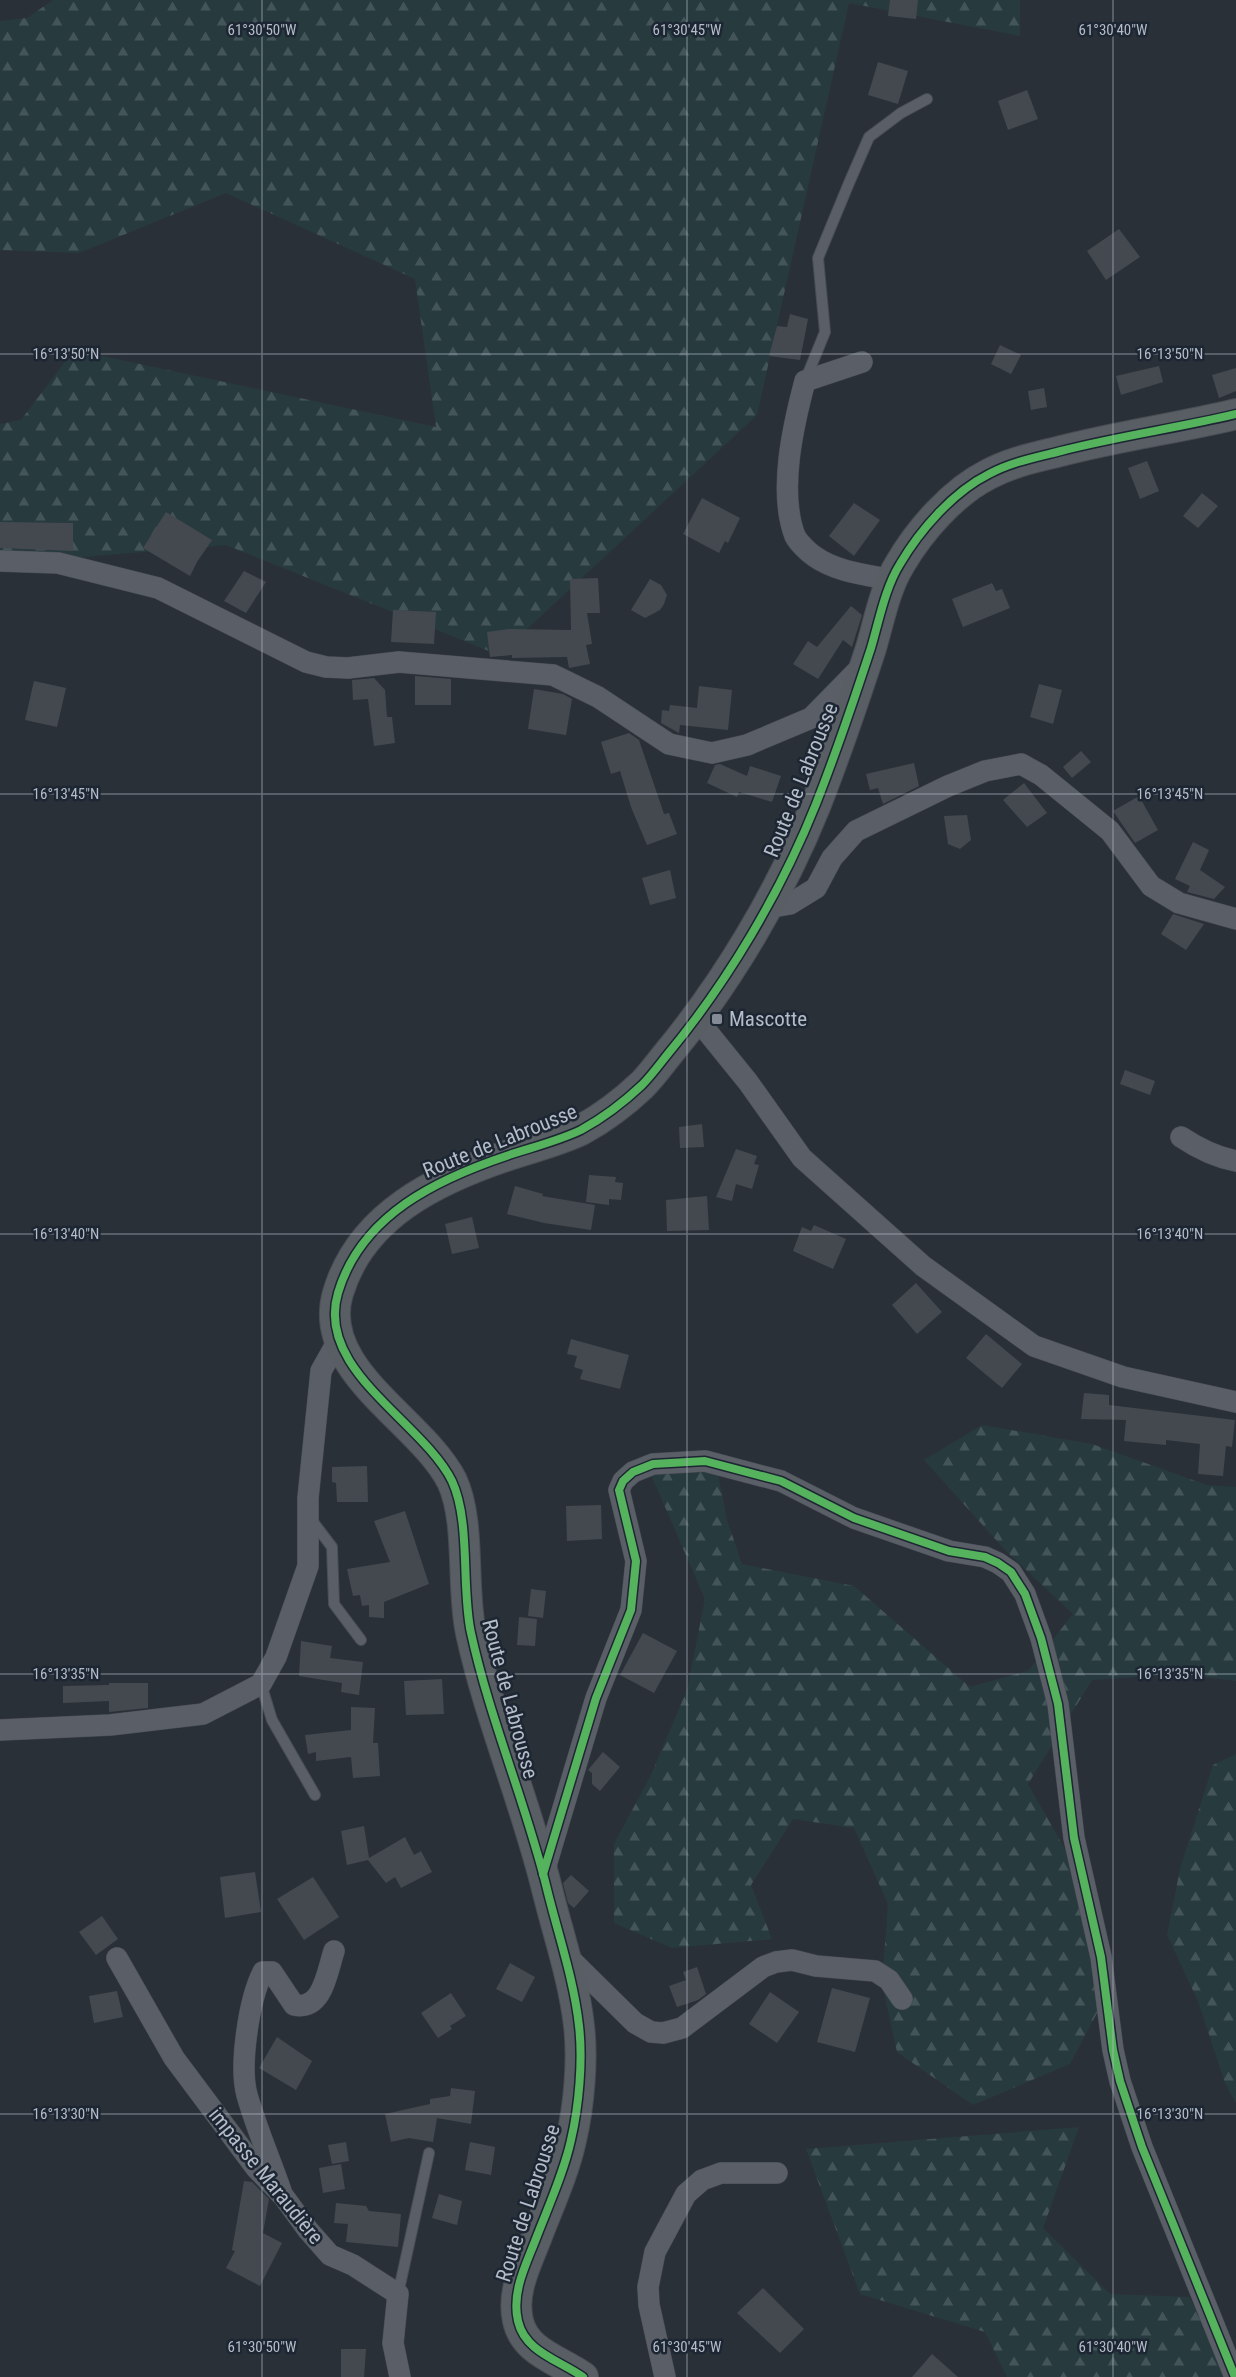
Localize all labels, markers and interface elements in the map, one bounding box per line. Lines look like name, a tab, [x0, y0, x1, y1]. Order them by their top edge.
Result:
text: 61°30'50"W	[228, 21, 297, 39]
text: 61°30'45"W	[653, 21, 722, 39]
text: 61°30'40"W	[1079, 21, 1148, 39]
text: 16°13'50"N	[33, 345, 99, 363]
text: 16°13'50"N	[1137, 345, 1203, 363]
street label: Route de Labrousse	[759, 699, 843, 861]
text: 16°13'45"N	[33, 785, 99, 803]
text: 16°13'45"N	[1137, 785, 1203, 803]
place label: Mascotte	[729, 1007, 807, 1031]
marker: Mascotte	[710, 1012, 724, 1026]
street label: Route de Labrousse	[419, 1099, 581, 1183]
text: 16°13'40"N	[33, 1225, 99, 1243]
text: 16°13'40"N	[1137, 1225, 1203, 1243]
street label: Route de Labrousse	[477, 1617, 543, 1781]
text: 16°13'35"N	[33, 1665, 99, 1683]
text: 16°13'35"N	[1137, 1665, 1203, 1683]
street label: impasse Maraudière	[204, 2103, 328, 2249]
text: 16°13'30"N	[33, 2105, 99, 2123]
text: 16°13'30"N	[1137, 2105, 1203, 2123]
street label: Route de Labrousse	[491, 2121, 565, 2285]
text: 61°30'50"W	[228, 2338, 297, 2356]
text: 61°30'45"W	[653, 2338, 722, 2356]
text: 61°30'40"W	[1079, 2338, 1148, 2356]

